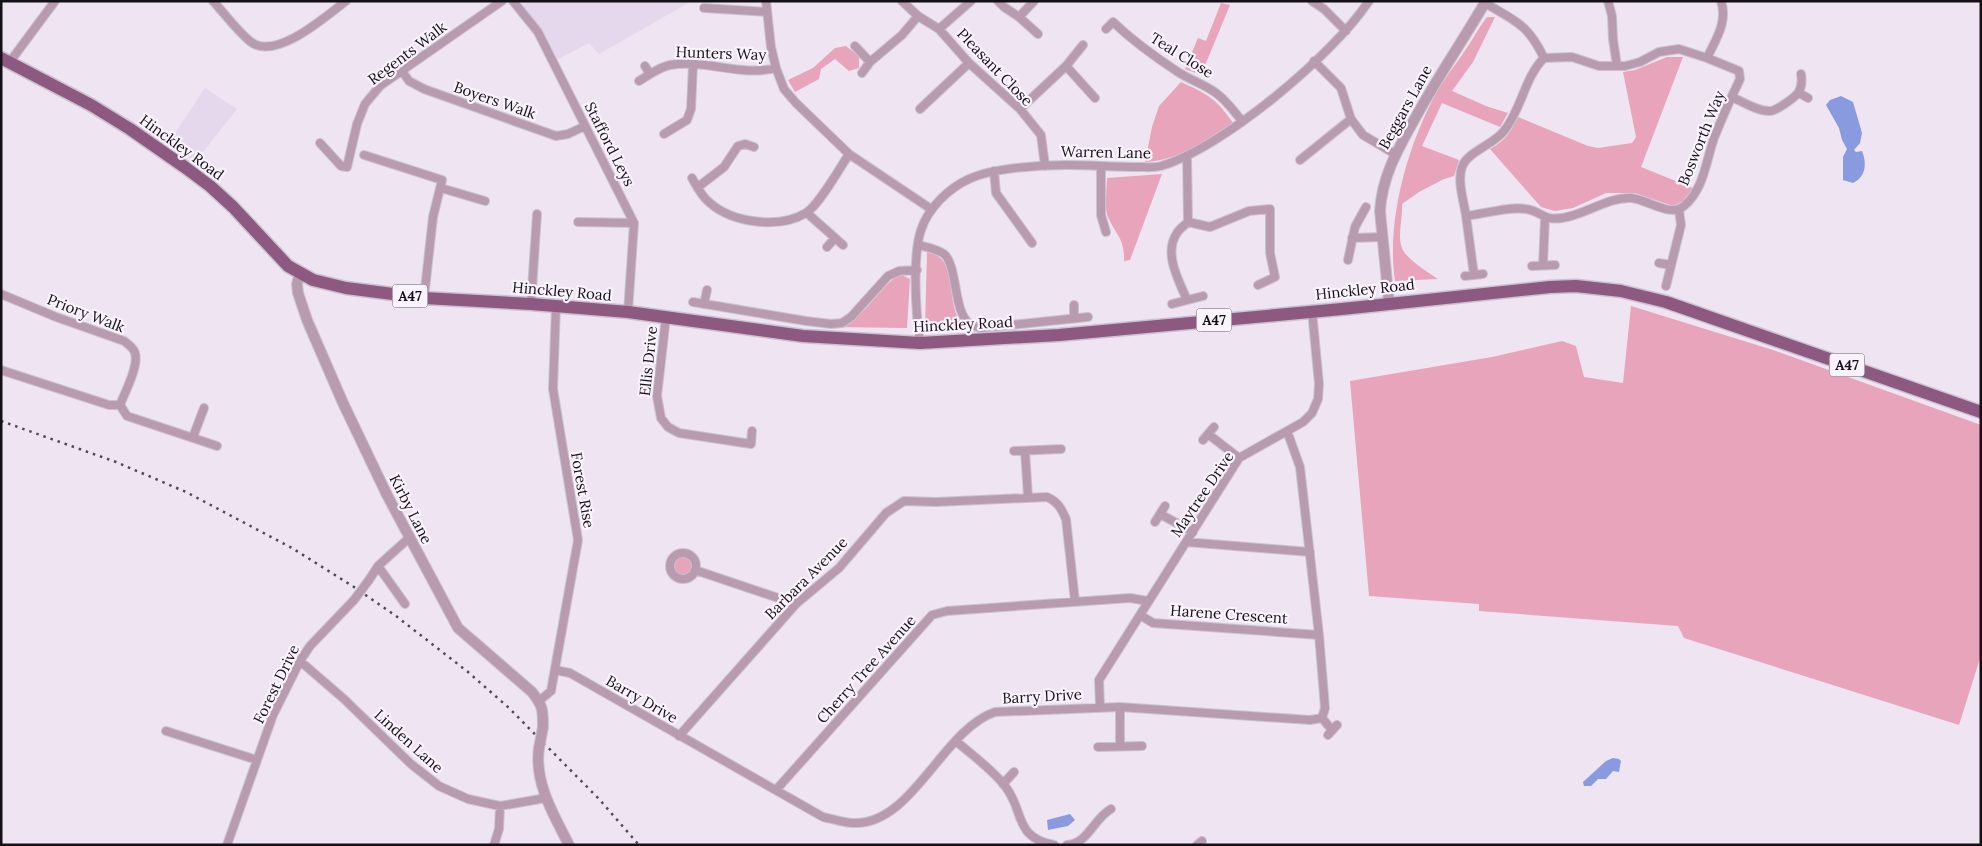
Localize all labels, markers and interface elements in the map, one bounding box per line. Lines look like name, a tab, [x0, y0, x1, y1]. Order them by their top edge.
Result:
street label: Regents Walk	[364, 17, 450, 89]
street label: Pleasant Close	[953, 24, 1037, 110]
street label: Teal Close	[1147, 28, 1217, 82]
street label: Hunters Way	[675, 42, 767, 64]
street label: Beggars Lane	[1374, 62, 1436, 152]
street label: Boyers Walk	[451, 77, 539, 123]
street label: Bosworth Way	[1673, 88, 1729, 188]
street label: Stafford Leys	[581, 99, 639, 189]
street label: Hinckley Road	[136, 110, 228, 184]
street label: Warren Lane	[1061, 142, 1151, 162]
street label: Hinckley Road	[1314, 274, 1416, 304]
street label: Hinckley Road	[511, 277, 613, 305]
road number: A47	[392, 284, 428, 308]
street label: Priory Walk	[45, 290, 127, 336]
road number: A47	[1196, 308, 1232, 332]
street label: Hinckley Road	[913, 312, 1013, 336]
street label: Ellis Drive	[635, 325, 661, 397]
road number: A47	[1830, 354, 1864, 376]
street label: Maytree Drive	[1166, 448, 1238, 540]
street label: Forest Rise	[567, 451, 599, 529]
street label: Kirby Lane	[385, 471, 437, 547]
street label: Barbara Avenue	[761, 533, 851, 623]
street label: Harene Crescent	[1170, 600, 1289, 628]
street label: Cherry Tree Avenue	[812, 611, 920, 727]
street label: Forest Drive	[249, 641, 303, 727]
street label: Barry Drive	[603, 671, 681, 727]
street label: Barry Drive	[1002, 684, 1082, 708]
street label: Linden Lane	[371, 705, 447, 777]

